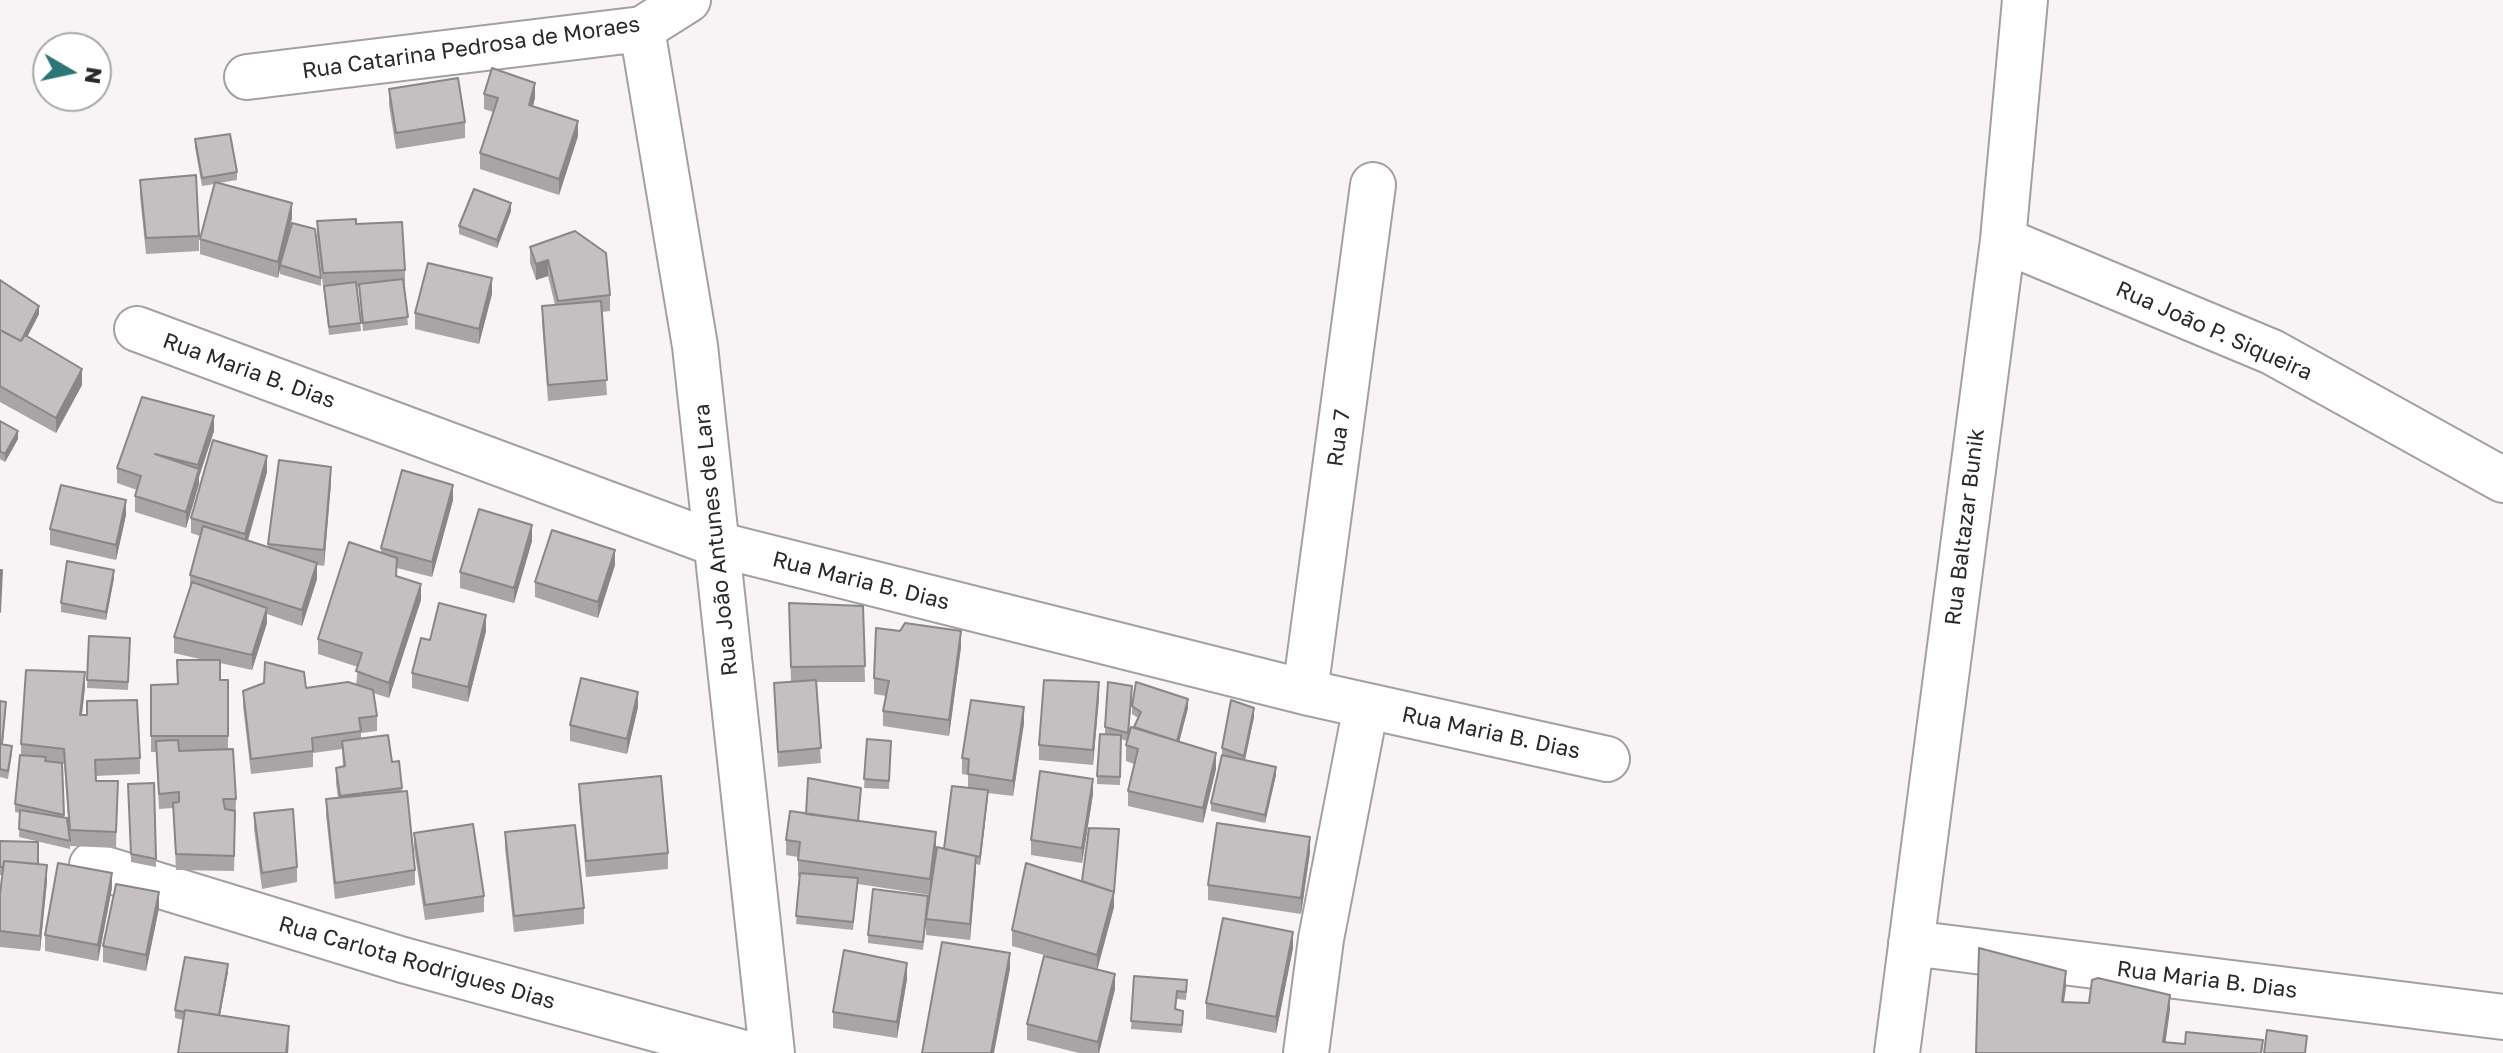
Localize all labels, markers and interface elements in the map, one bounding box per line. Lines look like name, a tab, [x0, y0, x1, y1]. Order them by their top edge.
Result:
street label: Rua Catarina Pedrosa de Moraes	[300, 11, 642, 85]
north arrow	[32, 32, 112, 112]
text: N	[80, 65, 109, 86]
street label: Rua João P. Siqueira	[2112, 276, 2316, 386]
street label: Rua Maria B. Dias	[159, 328, 339, 414]
street label: Rua João Antunes de Lara	[689, 403, 743, 677]
street label: Rua 7	[1322, 408, 1356, 468]
street label: Rua Baltazar Bunik	[1940, 427, 1990, 627]
street label: Rua Maria B. Dias	[770, 546, 952, 616]
street label: Rua Maria B. Dias	[1399, 701, 1583, 765]
street label: Rua Carlota Rodrigues Dias	[276, 911, 558, 1015]
street label: Rua Maria B. Dias	[2115, 956, 2299, 1004]

